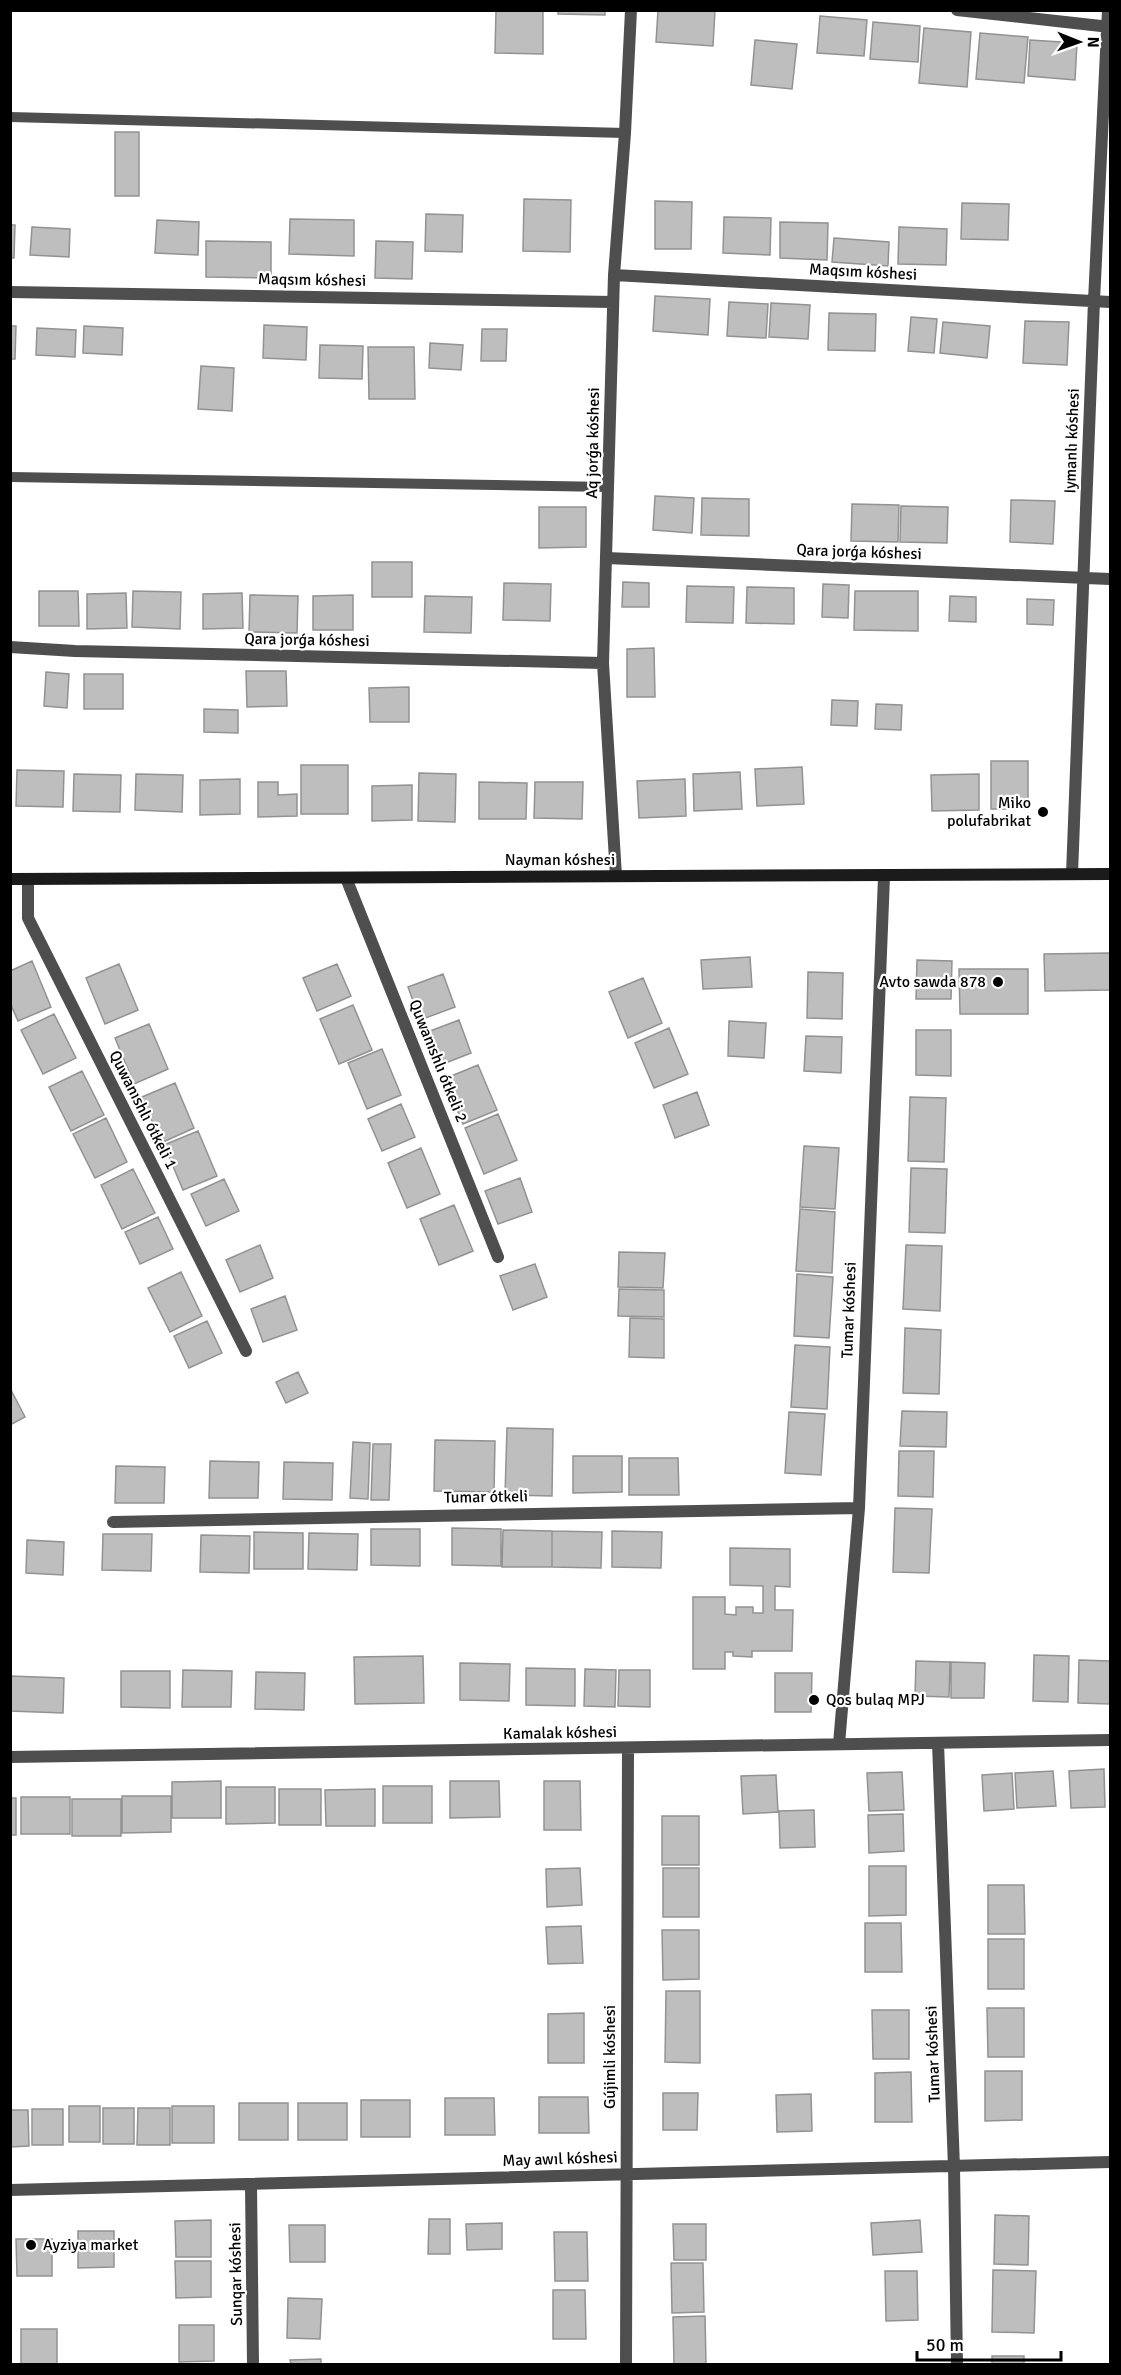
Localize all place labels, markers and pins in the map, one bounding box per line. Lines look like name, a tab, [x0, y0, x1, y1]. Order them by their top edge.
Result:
place label: Miko polufabrikat	[947, 793, 1031, 831]
marker: Miko polufabrikat	[1036, 805, 1050, 819]
place label: Avto sawda 878	[879, 972, 986, 992]
marker: Avto sawda 878	[991, 975, 1005, 989]
place label: Qos bulaq MPJ	[826, 1690, 925, 1710]
marker: Qos bulaq MPJ	[807, 1693, 821, 1707]
place label: Ayziya market	[43, 2235, 139, 2255]
marker: Ayziya market	[24, 2238, 38, 2252]

